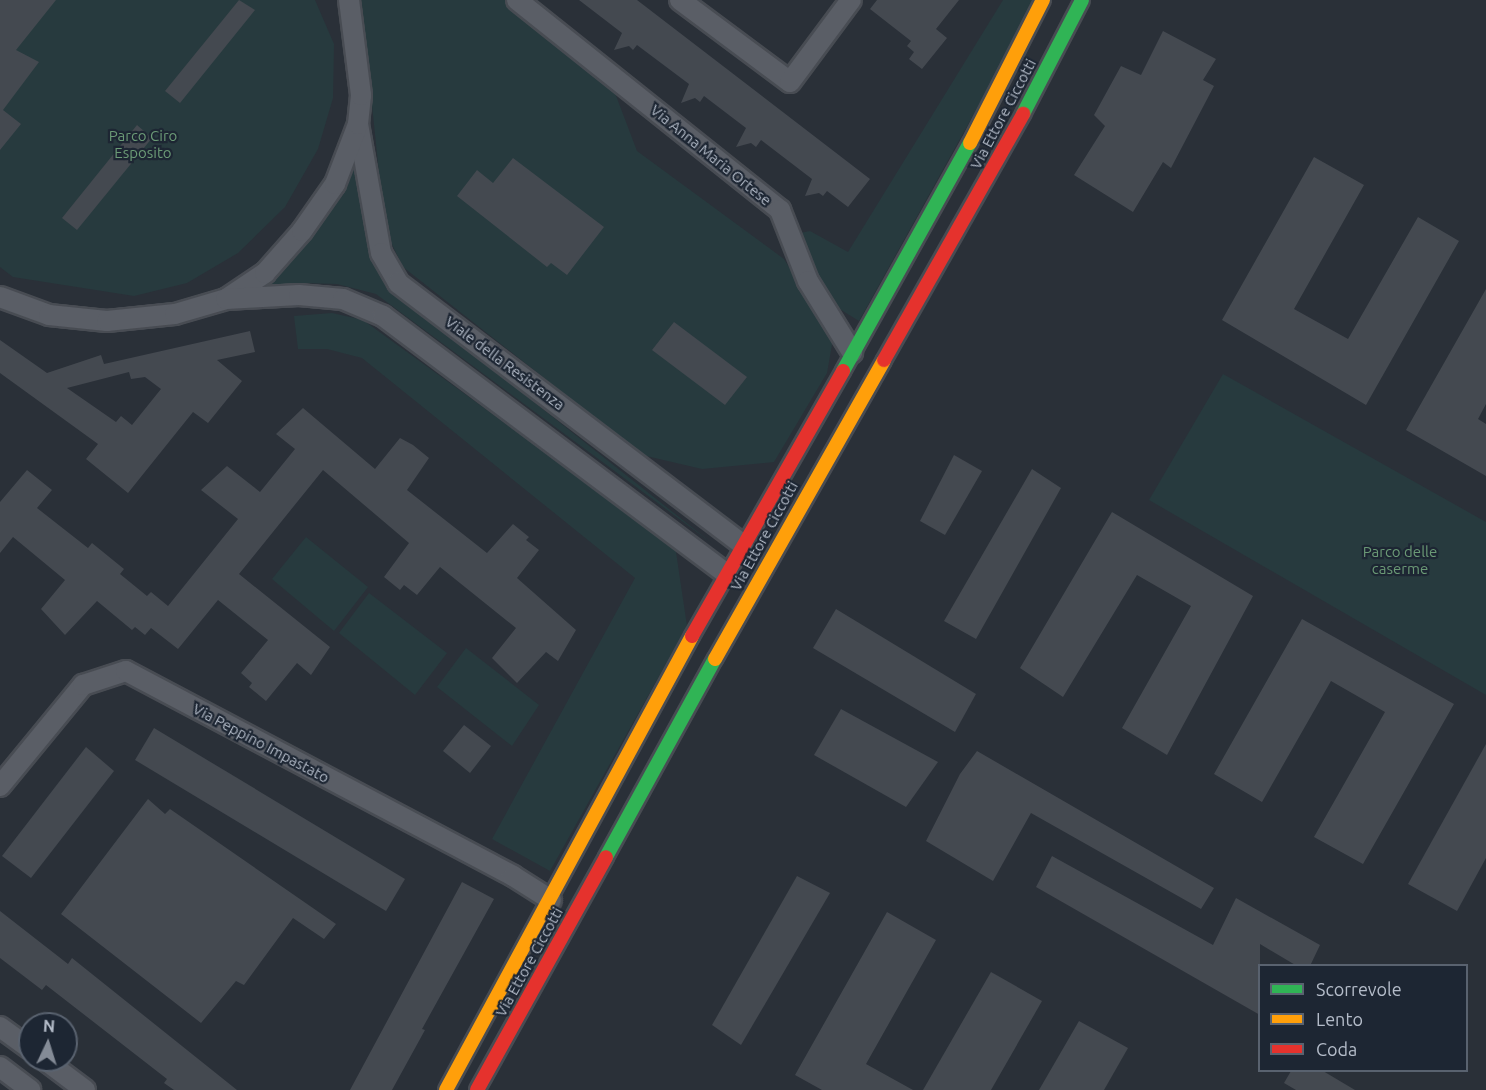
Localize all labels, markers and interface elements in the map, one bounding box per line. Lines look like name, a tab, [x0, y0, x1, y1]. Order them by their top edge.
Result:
street label: Via Ettore Ciccotti	[966, 56, 1040, 172]
street label: Via Anna Maria Ortese	[647, 101, 775, 209]
park label: Parco Ciro Esposito	[109, 126, 177, 161]
street label: Viale della Resistenza	[442, 312, 568, 414]
street label: Via Ettore Ciccotti	[727, 478, 801, 594]
park label: Parco delle caserme	[1363, 542, 1437, 577]
street label: Via Peppino Impastato	[190, 699, 332, 787]
street label: Via Ettore Ciccotti	[492, 904, 566, 1020]
legend	[1258, 964, 1468, 1072]
text: Scorrevole	[1316, 979, 1402, 999]
text: Lento	[1316, 1009, 1363, 1029]
north arrow	[18, 1012, 78, 1072]
text: N	[43, 1017, 56, 1035]
text: Coda	[1316, 1039, 1357, 1059]

